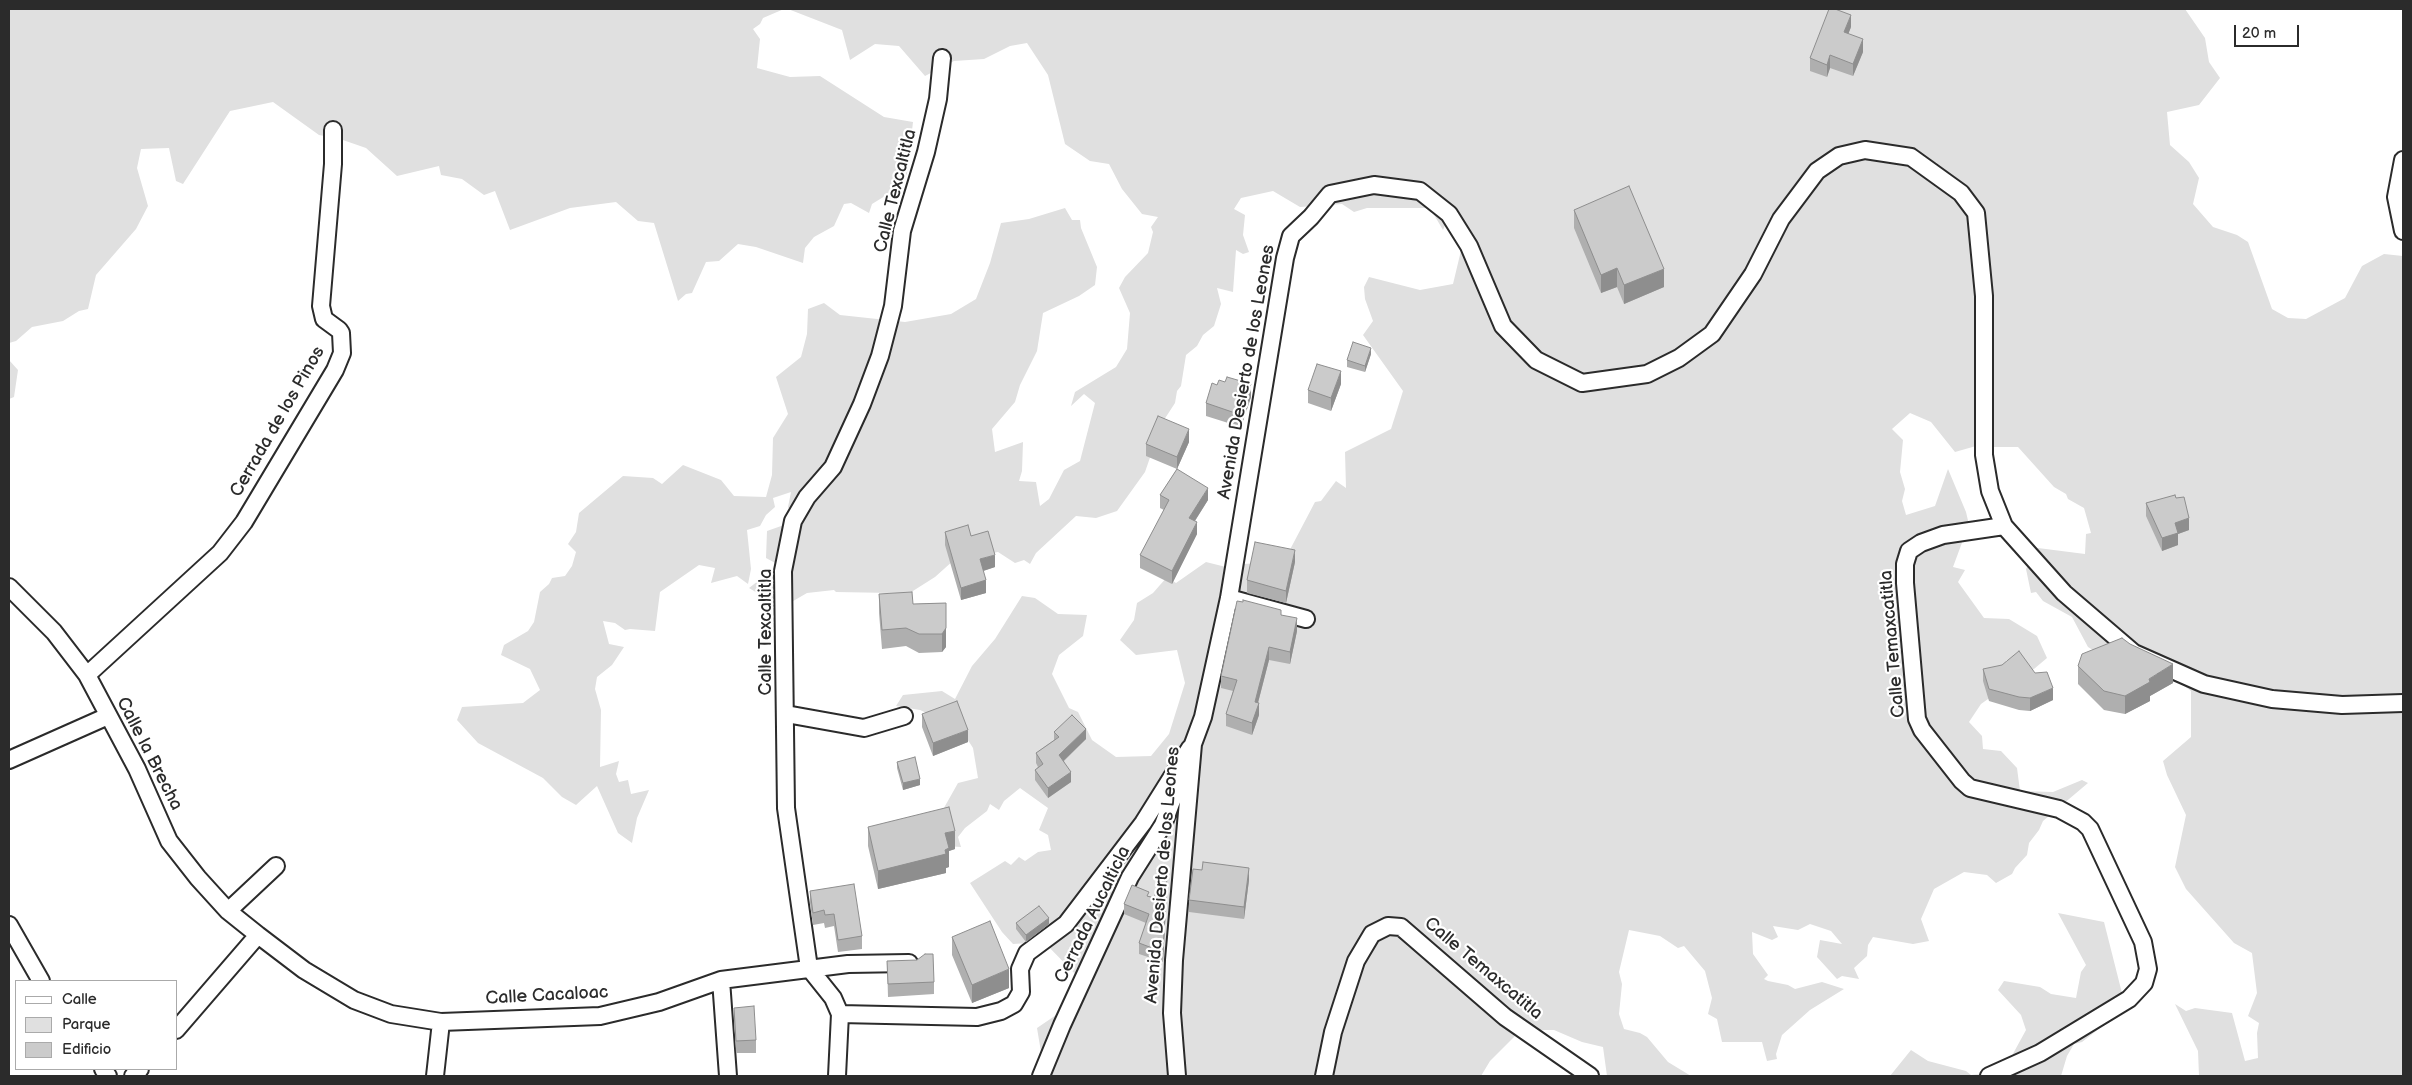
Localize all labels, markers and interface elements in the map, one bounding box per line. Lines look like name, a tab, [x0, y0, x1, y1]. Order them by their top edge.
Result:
scale bar	[2237, 15, 2302, 47]
text: 20 m	[2242, 24, 2276, 43]
street label: Calle Texcaltitla	[870, 127, 922, 255]
street label: Avenida Desierto de los Leones	[1214, 243, 1280, 501]
street label: Cerrada de los Pinos	[226, 343, 330, 501]
street label: Calle Texcaltitla	[755, 569, 777, 695]
street label: Calle Temaxcatitla	[1876, 569, 1910, 719]
street label: Calle la Brecha	[111, 694, 187, 814]
street label: Avenida Desierto de los Leones	[1141, 746, 1185, 1004]
street label: Cerrada Aucalticla	[1050, 843, 1136, 987]
street label: Calle Temaxcatitla	[1419, 913, 1547, 1025]
legend	[15, 980, 178, 1070]
street label: Calle Cacaloac	[485, 982, 609, 1010]
text: Calle	[62, 990, 97, 1009]
text: Parque	[62, 1015, 110, 1034]
text: Edificio	[62, 1040, 111, 1059]

